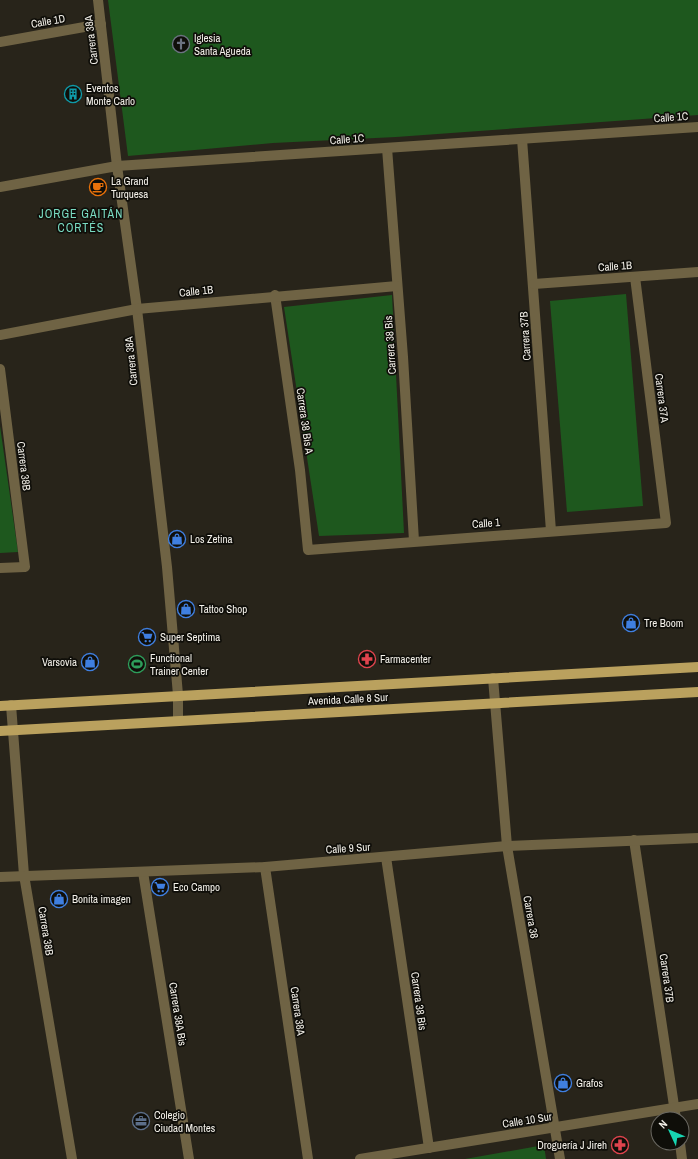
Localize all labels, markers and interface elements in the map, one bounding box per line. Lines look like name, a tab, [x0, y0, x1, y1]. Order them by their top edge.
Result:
street label: Calle 1D	[30, 11, 66, 31]
street label: Carrera 38A	[81, 14, 101, 65]
place label: Iglesia Santa Agueda	[194, 31, 251, 58]
church icon: Iglesia Santa Agueda	[171, 34, 191, 54]
place label: Eventos Monte Carlo	[86, 81, 135, 108]
building icon: Eventos Monte Carlo	[63, 84, 83, 104]
street label: Calle 1C	[653, 109, 689, 125]
street label: Calle 1C	[329, 131, 365, 147]
place label: La Grand Turquesa	[111, 174, 149, 201]
cafe icon: La Grand Turquesa	[88, 177, 108, 197]
district label: JORGE GAITÁN CORTÉS	[39, 206, 123, 236]
street label: Calle 1B	[598, 258, 632, 274]
street label: Calle 1B	[178, 282, 214, 300]
street label: Carrera 37B	[516, 311, 534, 361]
street label: Carrera 38 Bis	[381, 315, 399, 375]
street label: Carrera 38A	[121, 335, 141, 386]
street label: Carrera 37A	[652, 373, 672, 424]
street label: Carrera 38 Bis A	[293, 387, 317, 456]
street label: Carrera 38B	[14, 441, 34, 491]
street label: Calle 1	[472, 515, 500, 531]
shop icon: Los Zetina	[167, 529, 187, 549]
place label: Los Zetina	[190, 532, 233, 546]
shop icon: Tattoo Shop	[176, 599, 196, 619]
place label: Tattoo Shop	[199, 602, 247, 616]
shop icon: Tre Boom	[621, 613, 641, 633]
place label: Tre Boom	[644, 616, 683, 630]
supermarket icon: Super Septima	[137, 627, 157, 647]
place label: Super Septima	[160, 630, 220, 644]
pharmacy icon: Farmacenter	[357, 649, 377, 669]
place label: Functional Trainer Center	[150, 651, 208, 678]
shop icon: Varsovia	[80, 652, 100, 672]
place label: Farmacenter	[380, 652, 431, 666]
sports icon: Functional Trainer Center	[127, 654, 147, 674]
place label: Varsovia	[42, 655, 77, 669]
street label: Avenida Calle 8 Sur	[307, 690, 388, 708]
street label: Calle 9 Sur	[325, 839, 371, 857]
supermarket icon: Eco Campo	[150, 877, 170, 897]
place label: Eco Campo	[173, 880, 220, 894]
shop icon: Bonita imagen	[49, 889, 69, 909]
place label: Bonita imagen	[72, 892, 131, 906]
street label: Carrera 38	[520, 895, 542, 939]
street label: Carrera 38B	[35, 906, 57, 956]
street label: Carrera 37B	[657, 953, 677, 1003]
street label: Carrera 38 Bis	[408, 971, 430, 1031]
street label: Carrera 38A Bis	[166, 981, 190, 1047]
street label: Carrera 38A	[288, 986, 308, 1037]
shop icon: Grafos	[553, 1073, 573, 1093]
place label: Grafos	[576, 1076, 604, 1090]
place label: Colegio Ciudad Montes	[154, 1108, 216, 1135]
street label: Calle 10 Sur	[501, 1109, 553, 1131]
office icon: Colegio Ciudad Montes	[131, 1111, 151, 1131]
north arrow	[650, 1111, 690, 1151]
text: N	[656, 1117, 670, 1131]
pharmacy icon: Droguería J Jireh	[610, 1135, 630, 1155]
place label: Droguería J Jireh	[537, 1138, 607, 1152]

